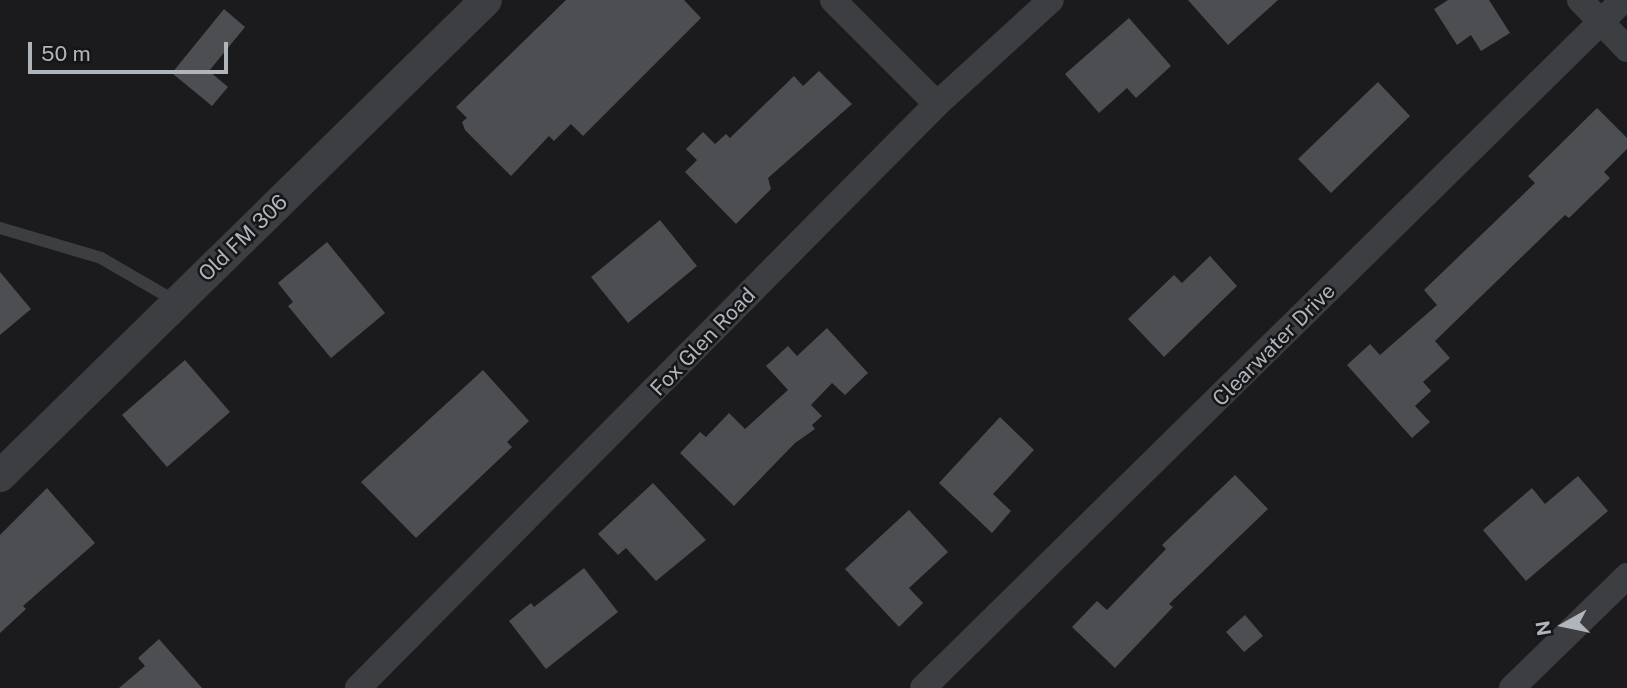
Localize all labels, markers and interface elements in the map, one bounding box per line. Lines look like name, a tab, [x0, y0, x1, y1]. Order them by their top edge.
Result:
scale bar	[32, 28, 231, 72]
text: 50 m	[41, 41, 91, 66]
street label: Old FM 306	[193, 189, 293, 287]
street label: Clearwater Drive	[1208, 279, 1340, 411]
street label: Fox Glen Road	[645, 283, 761, 401]
north arrow	[1529, 590, 1599, 660]
text: N	[1531, 619, 1555, 637]

